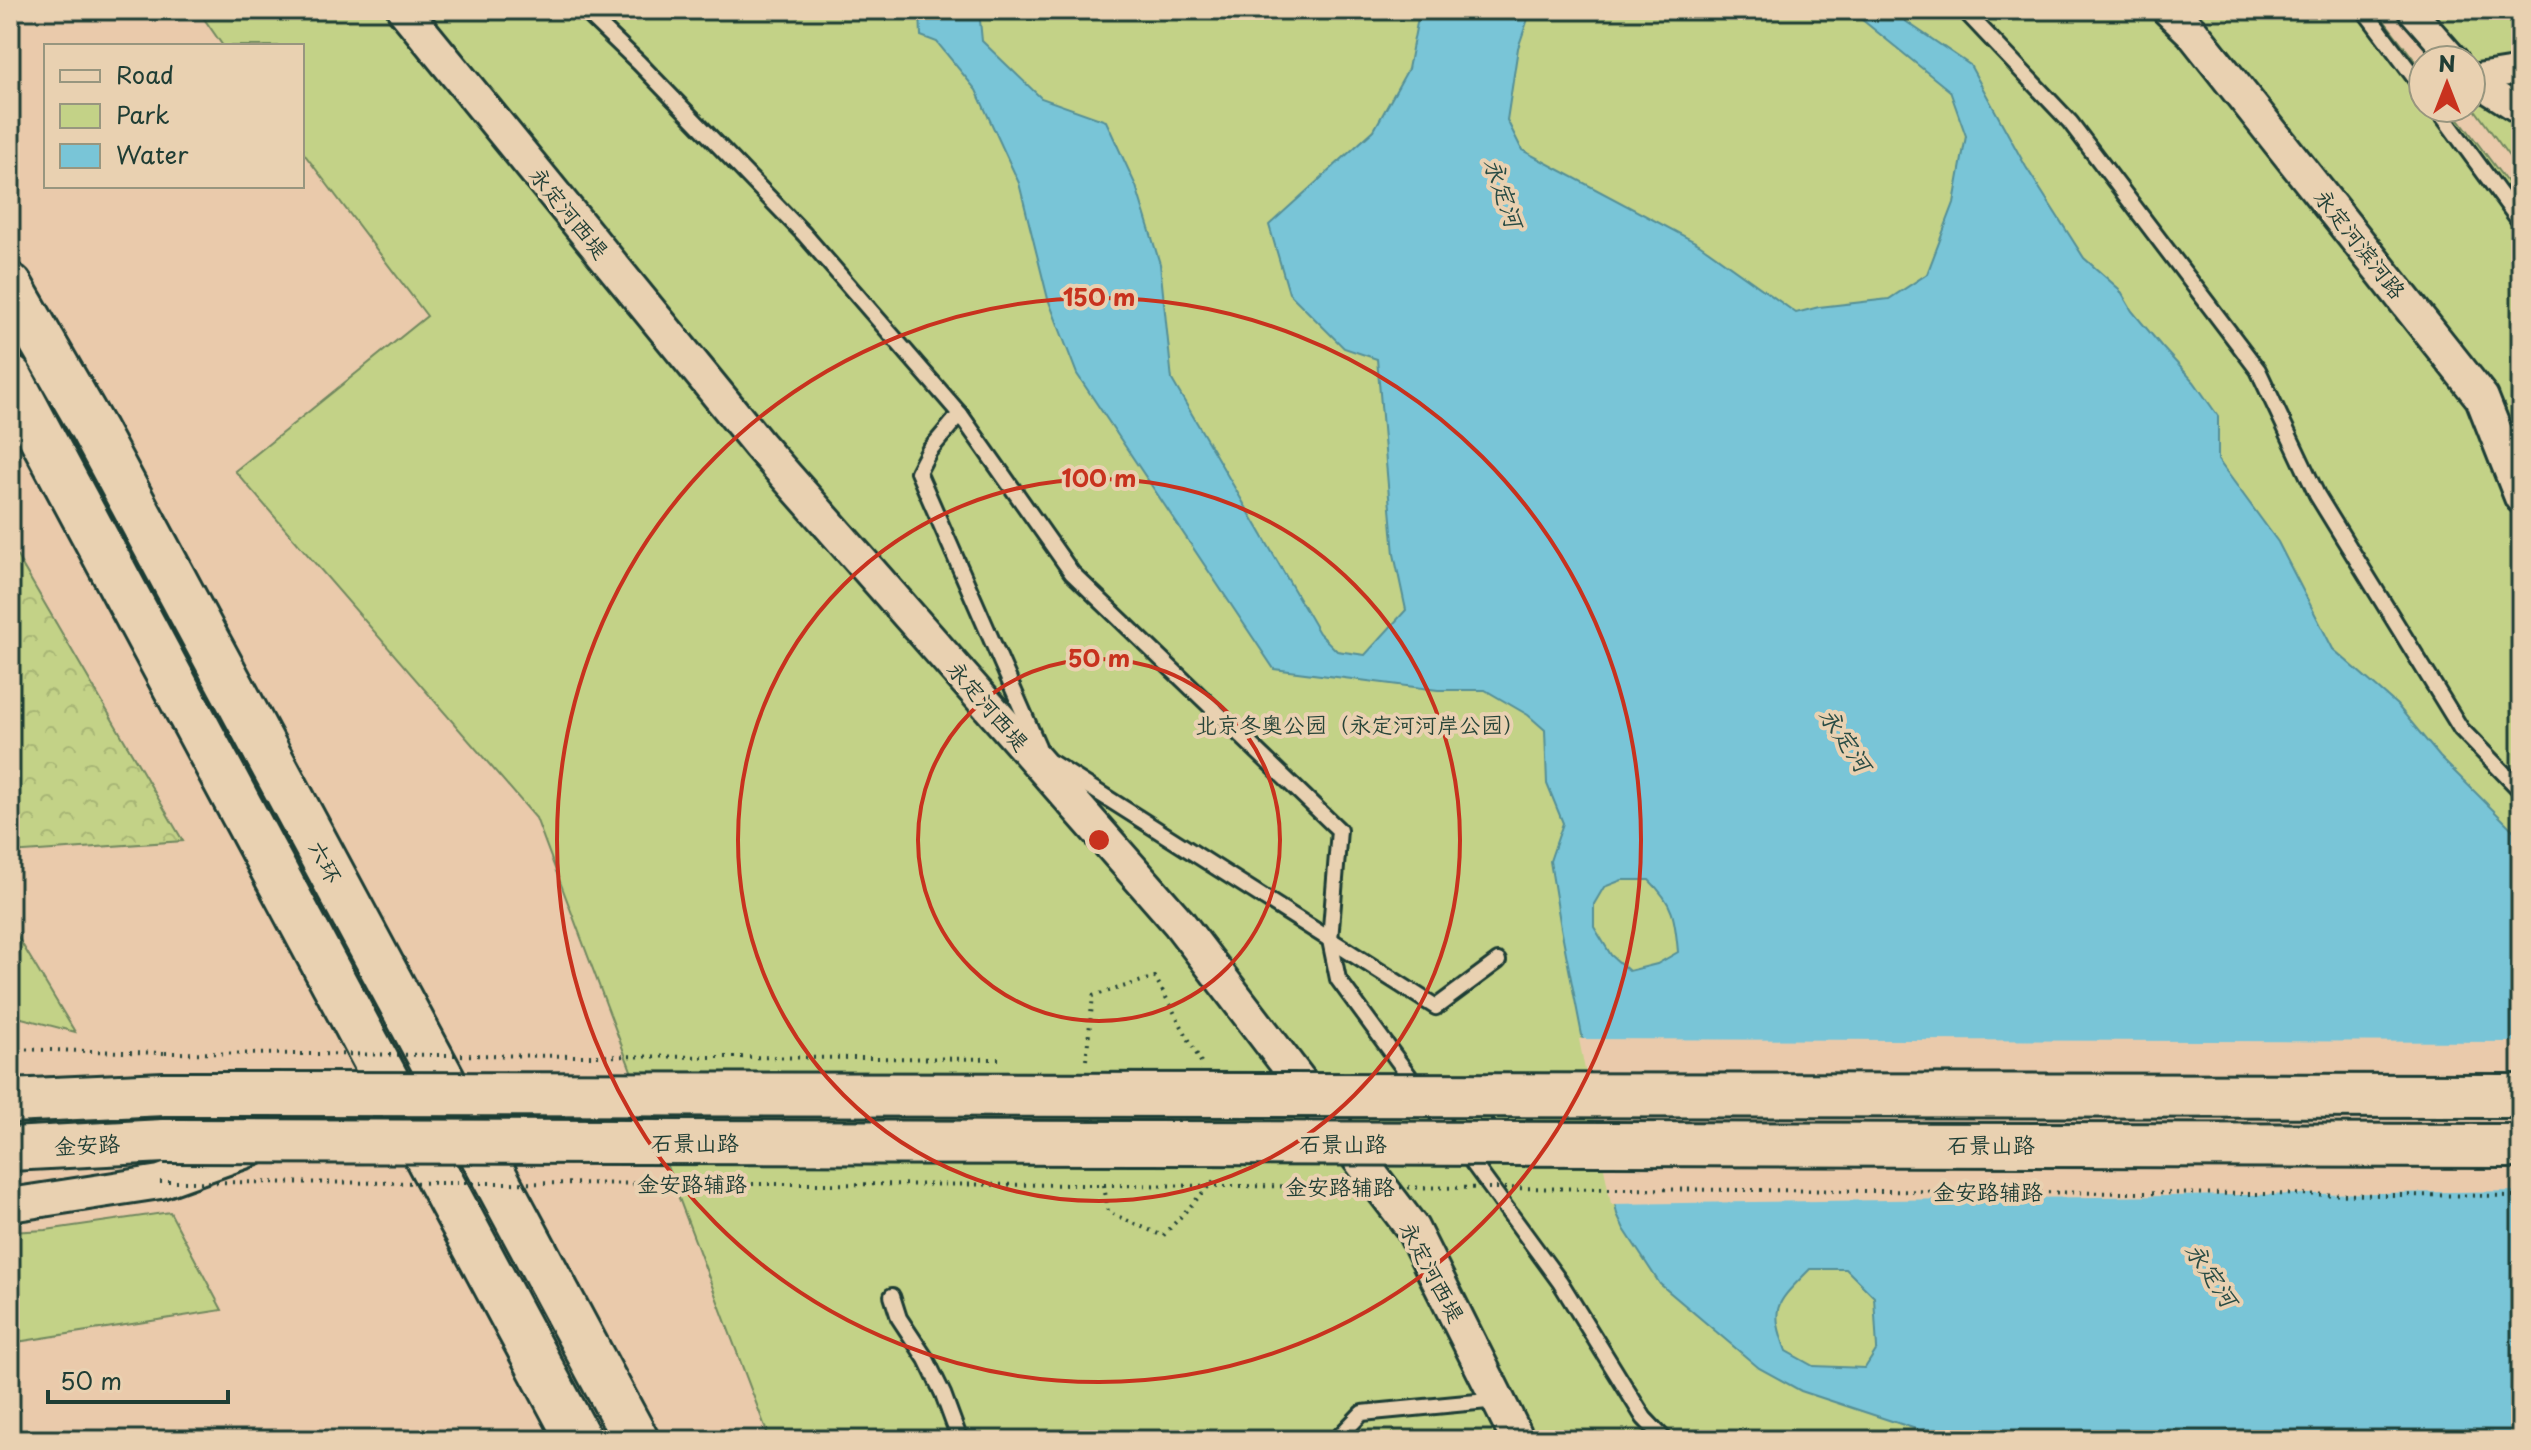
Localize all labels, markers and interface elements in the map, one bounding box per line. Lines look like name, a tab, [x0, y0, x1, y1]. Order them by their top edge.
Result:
legend	[44, 44, 304, 188]
north arrow	[2407, 44, 2487, 124]
text: N	[2438, 46, 2456, 79]
text: Road	[116, 56, 174, 92]
text: Park	[116, 96, 170, 132]
text: Water	[116, 136, 189, 172]
water label: 永定河	[1476, 152, 1535, 236]
street label: 永定河西堤	[523, 159, 618, 265]
street label: 永定河滨河路	[2308, 181, 2415, 305]
text: 150 m	[1063, 278, 1135, 314]
text: 100 m	[1062, 459, 1136, 495]
text: 50 m	[1068, 639, 1130, 675]
street label: 永定河西堤	[941, 653, 1038, 757]
water label: 永定河	[1812, 699, 1884, 782]
park label: 北京冬奥公园（永定河河岸公园）	[1195, 707, 1525, 740]
centre of rings	[1085, 826, 1113, 854]
street label: 六环	[301, 834, 351, 888]
street label: 金安路	[53, 1125, 121, 1162]
street label: 石景山路	[651, 1125, 739, 1158]
street label: 石景山路	[1299, 1126, 1387, 1159]
street label: 石景山路	[1947, 1127, 2035, 1160]
street label: 金安路辅路	[637, 1166, 747, 1199]
street label: 金安路辅路	[1285, 1169, 1395, 1202]
street label: 金安路辅路	[1933, 1174, 2043, 1207]
street label: 永定河西堤	[1393, 1215, 1474, 1328]
water label: 永定河	[2178, 1234, 2250, 1317]
scale bar	[48, 1354, 228, 1404]
text: 50 m	[60, 1362, 122, 1398]

